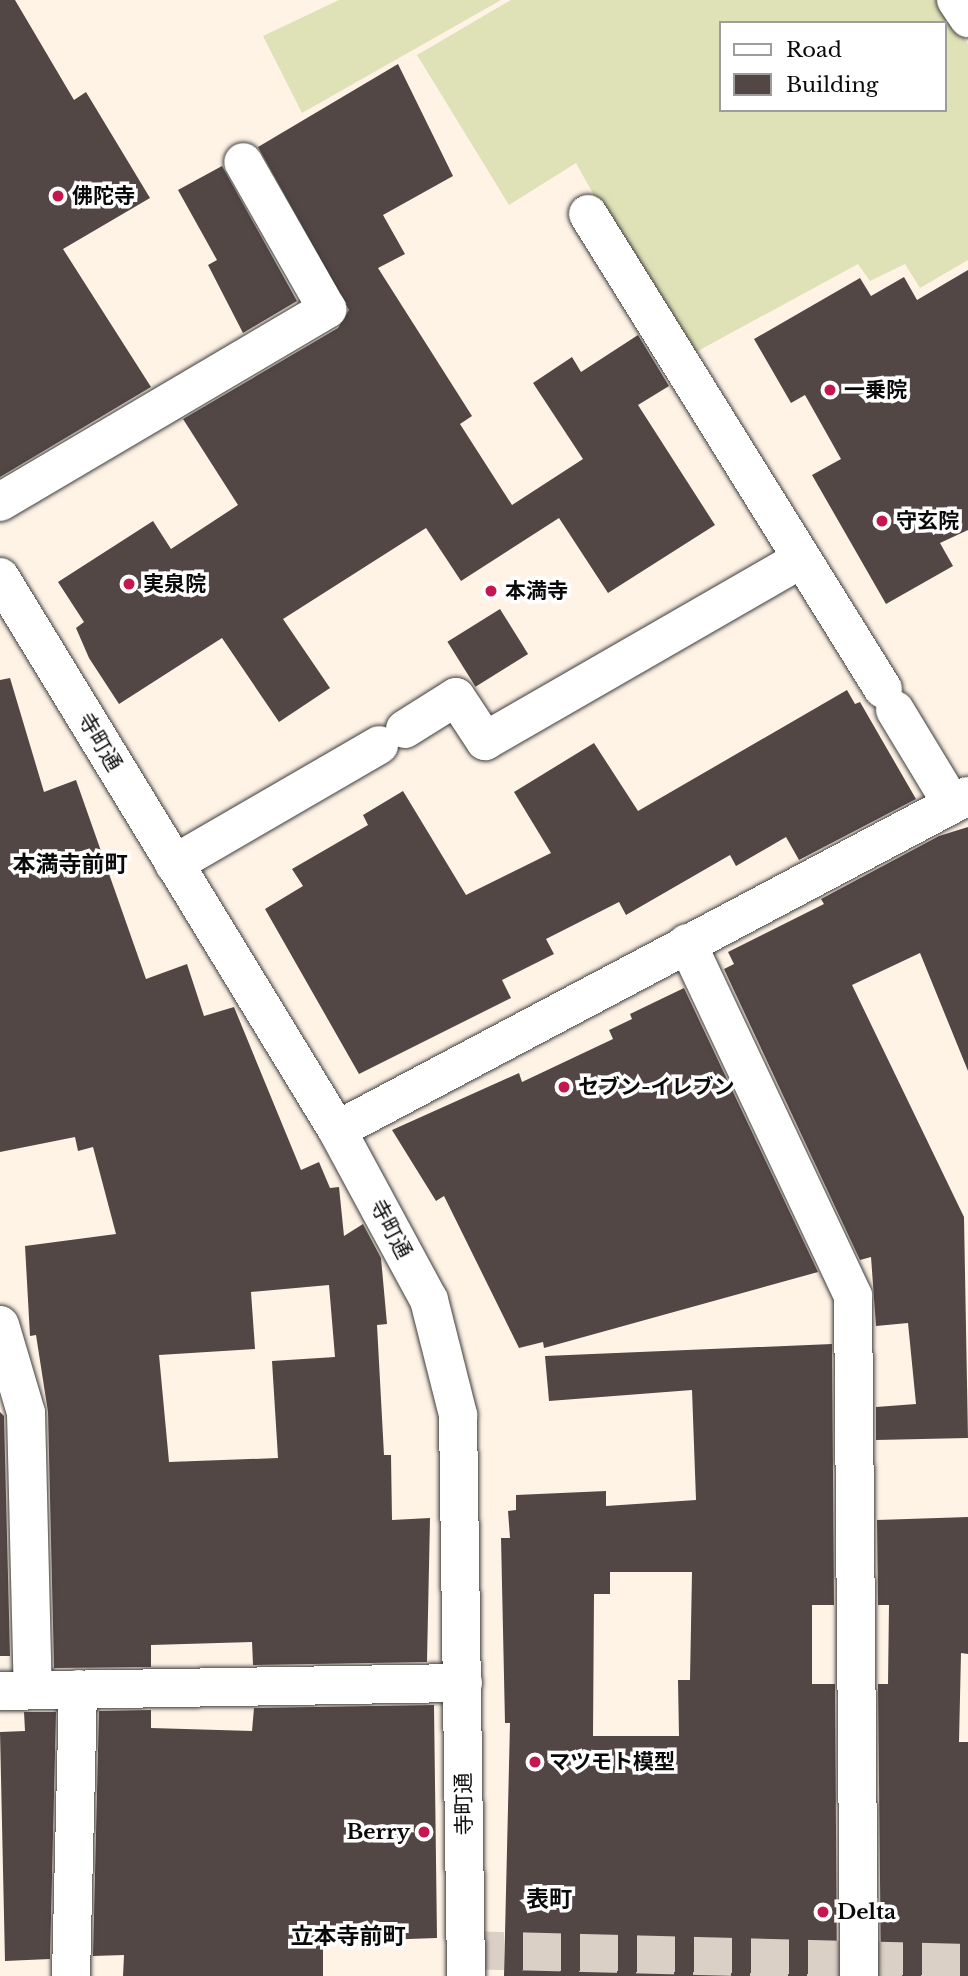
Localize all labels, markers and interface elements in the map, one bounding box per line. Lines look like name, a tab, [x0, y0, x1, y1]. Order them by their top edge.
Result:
legend	[720, 21, 947, 112]
text: Road	[786, 37, 842, 63]
text: Building	[786, 72, 878, 98]
place label: 佛陀寺	[72, 183, 135, 209]
marker: 佛陀寺	[50, 188, 66, 204]
place label: 一乗院	[844, 377, 907, 403]
marker: 一乗院	[822, 382, 838, 398]
place label: 守玄院	[896, 508, 959, 534]
marker: 守玄院	[874, 513, 890, 529]
place label: 実泉院	[143, 571, 206, 597]
marker: 実泉院	[121, 576, 137, 592]
place label: 本満寺	[505, 578, 568, 604]
marker: 本満寺	[483, 583, 499, 599]
street label: 寺町通	[73, 709, 127, 775]
district label: 本満寺前町	[13, 850, 127, 878]
place label: セブン-イレブン	[578, 1074, 735, 1100]
marker: セブン-イレブン	[556, 1079, 572, 1095]
street label: 寺町通	[365, 1195, 417, 1263]
place label: マツモト模型	[549, 1749, 675, 1775]
marker: マツモト模型	[527, 1754, 543, 1770]
street label: 寺町通	[451, 1772, 477, 1836]
place label: Berry	[346, 1819, 410, 1845]
marker: Berry	[416, 1824, 432, 1840]
district label: 表町	[526, 1885, 572, 1913]
place label: Delta	[837, 1899, 896, 1925]
marker: Delta	[815, 1904, 831, 1920]
district label: 立本寺前町	[291, 1922, 405, 1950]

